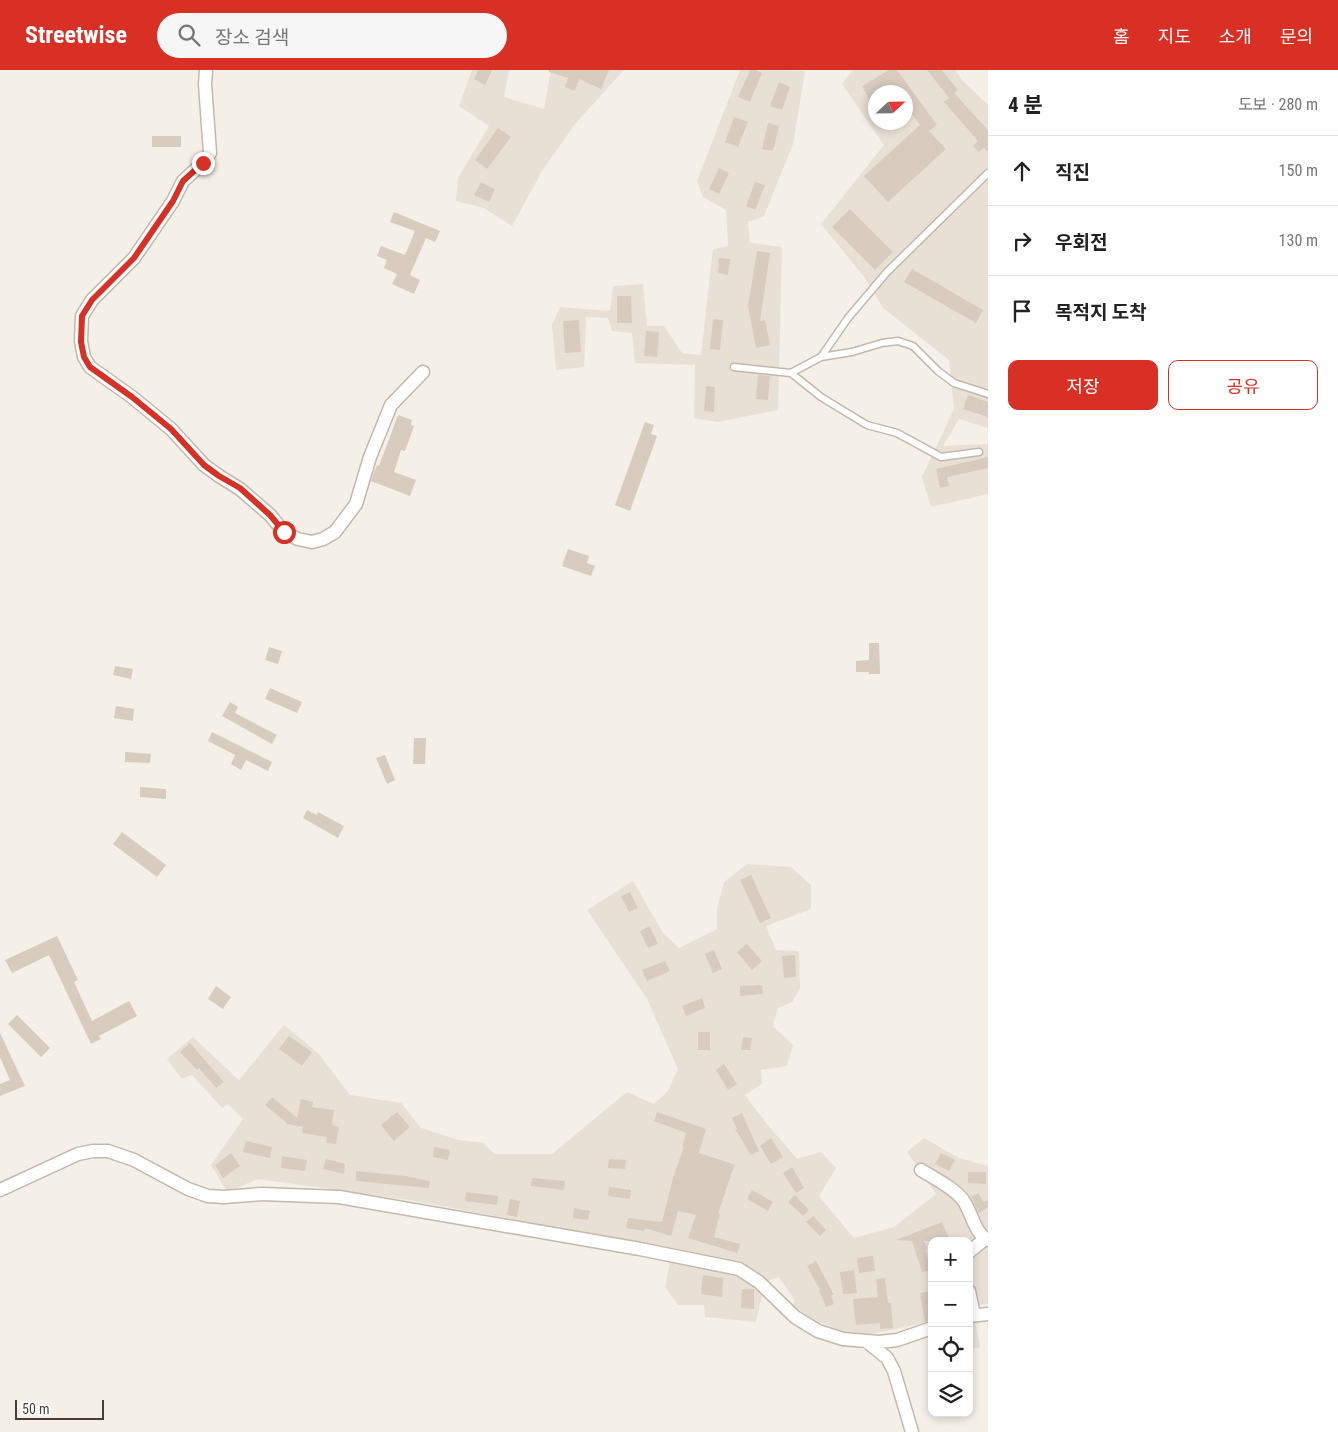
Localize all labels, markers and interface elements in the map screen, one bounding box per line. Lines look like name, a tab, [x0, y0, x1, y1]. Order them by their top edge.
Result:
search box	[157, 13, 507, 58]
text: Streetwise	[25, 21, 127, 49]
icon: search	[175, 21, 203, 49]
text: 장소 검색	[215, 26, 289, 49]
text: 홈	[1113, 26, 1130, 47]
text: 지도	[1158, 26, 1191, 47]
text: 소개	[1219, 26, 1252, 47]
text: 문의	[1280, 26, 1313, 47]
north arrow	[868, 85, 913, 130]
text: 4 분	[1008, 93, 1043, 117]
text: 도보 · 280 m	[1238, 95, 1318, 114]
route end	[192, 152, 215, 175]
icon: ahead	[1008, 157, 1036, 185]
text: 직진	[1055, 161, 1090, 184]
text: 150 m	[1279, 161, 1318, 180]
icon: right	[1008, 227, 1036, 255]
text: 우회전	[1055, 231, 1107, 254]
text: 130 m	[1279, 231, 1318, 250]
icon: arrive	[1008, 297, 1036, 325]
text: 목적지 도착	[1055, 301, 1147, 324]
button: 저장	[1008, 360, 1158, 410]
button: 공유	[1168, 360, 1318, 410]
route start	[273, 521, 296, 544]
map controls	[928, 1237, 973, 1417]
button: +	[928, 1237, 973, 1282]
button: −	[928, 1282, 973, 1327]
button: locate	[928, 1327, 973, 1372]
button: layers	[928, 1372, 973, 1417]
scale bar	[15, 1397, 104, 1420]
text: 50 m	[22, 1401, 50, 1417]

